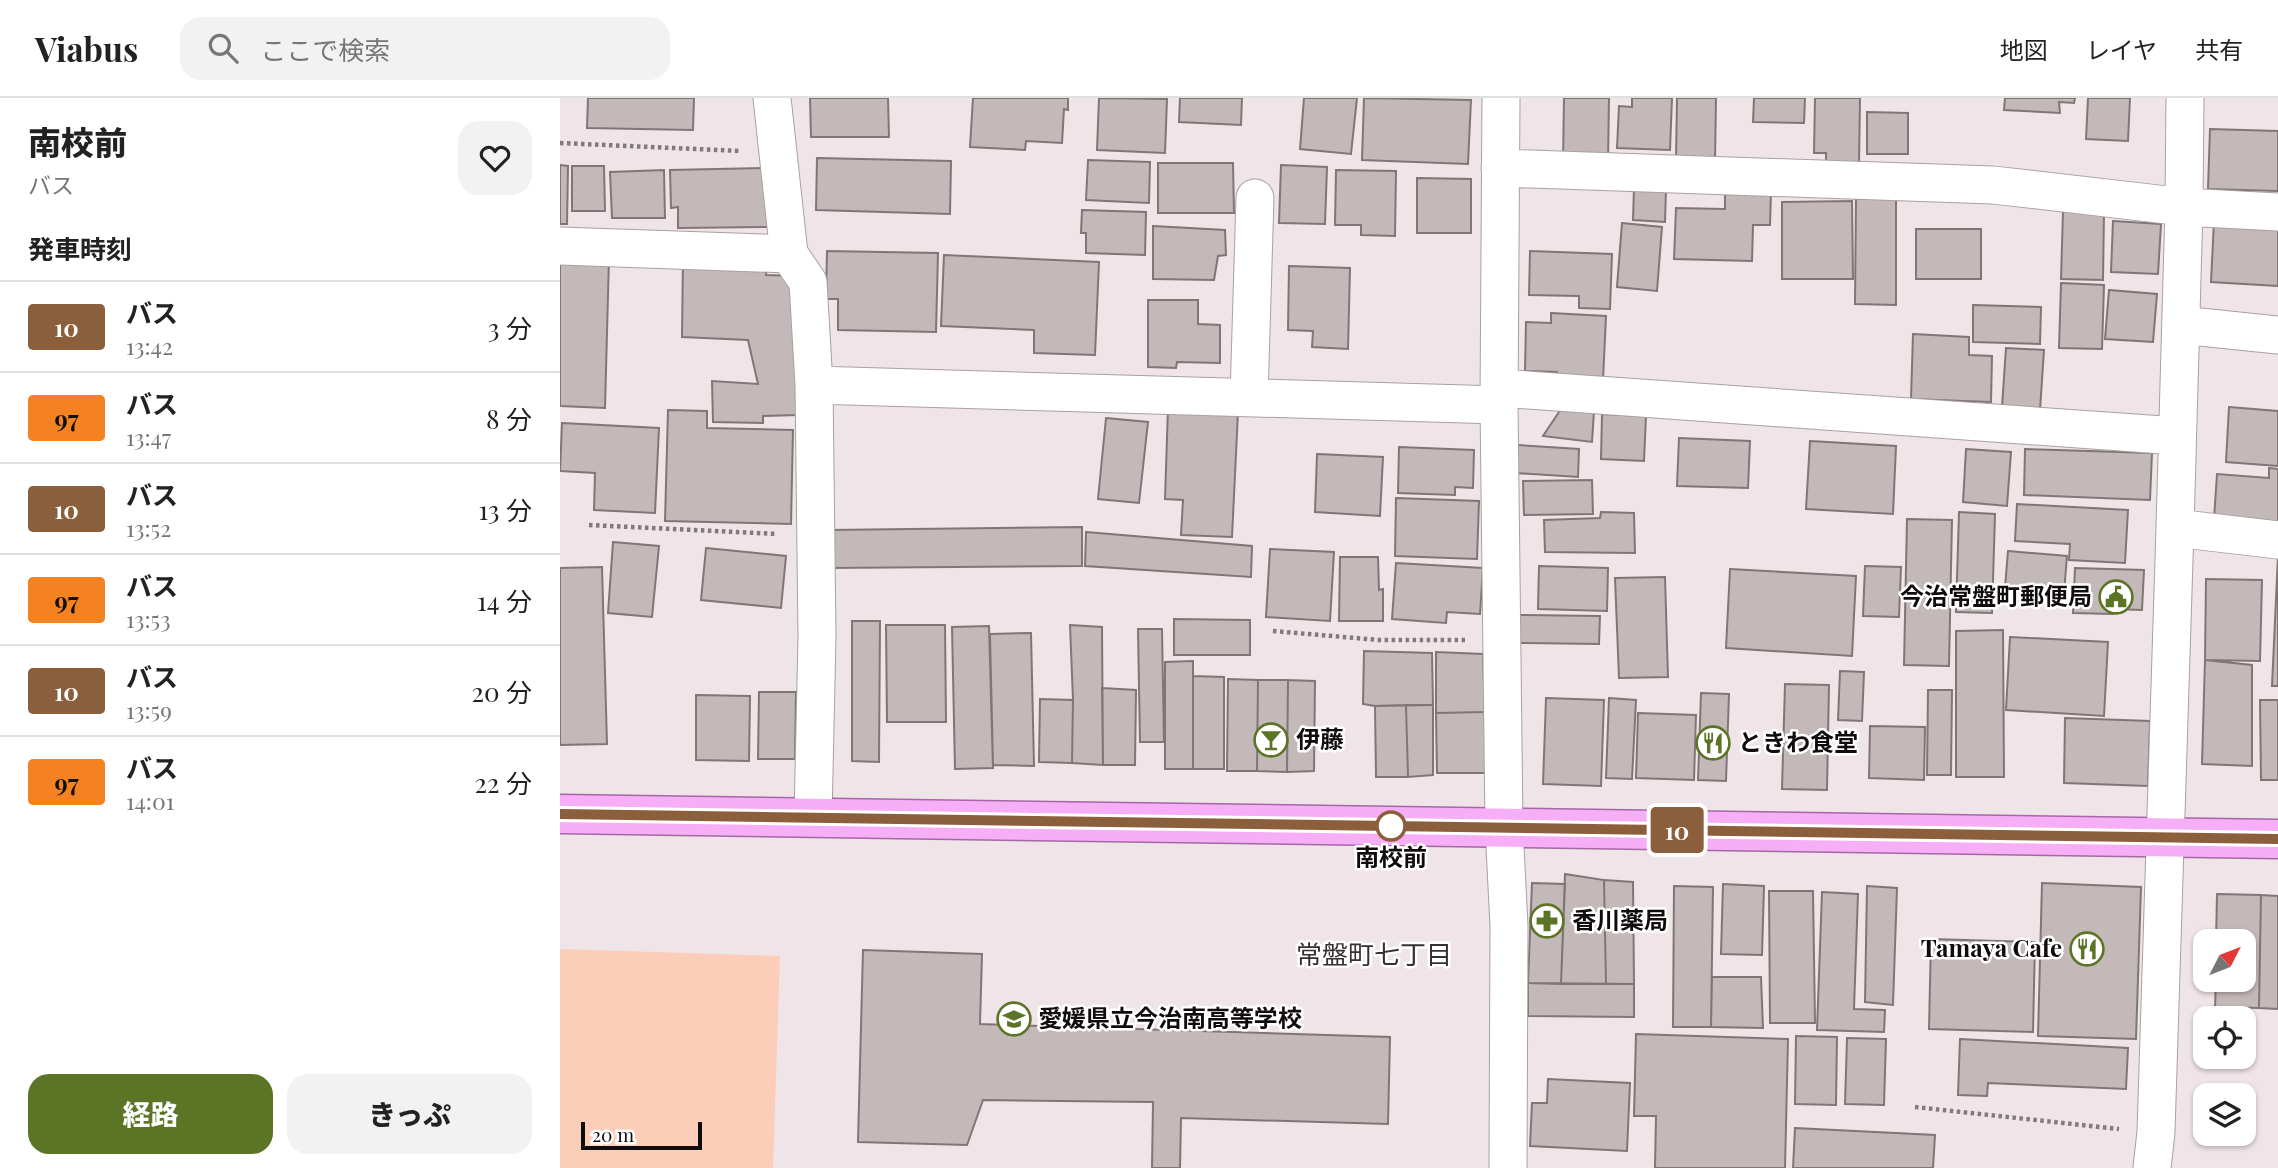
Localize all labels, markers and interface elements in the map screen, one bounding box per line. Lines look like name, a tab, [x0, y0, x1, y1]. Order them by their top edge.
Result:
search box	[180, 17, 670, 80]
text: Viabus	[35, 26, 138, 70]
icon: search	[204, 29, 242, 67]
text: ここで検索	[260, 32, 390, 67]
text: 地図	[2000, 33, 2048, 65]
text: レイヤ	[2086, 33, 2157, 65]
text: 共有	[2195, 33, 2243, 65]
text: 南校前	[28, 119, 127, 163]
button: heart	[458, 121, 532, 195]
text: バス	[28, 169, 74, 200]
text: 発車時刻	[28, 231, 132, 266]
text: バス	[126, 295, 178, 330]
text: 3 分	[488, 310, 532, 345]
text: 10	[54, 311, 79, 343]
text: 13:42	[126, 330, 173, 361]
text: バス	[126, 386, 178, 421]
text: 8 分	[486, 401, 532, 436]
text: 97	[54, 402, 79, 434]
text: 13:47	[126, 421, 171, 452]
text: バス	[126, 477, 178, 512]
text: 13 分	[479, 492, 532, 527]
text: 10	[54, 493, 79, 525]
text: 13:52	[126, 512, 171, 543]
text: バス	[126, 568, 178, 603]
public building icon: 今治常盤町郵便局	[2097, 578, 2135, 616]
place label: 今治常盤町郵便局	[1900, 579, 2092, 611]
text: 14 分	[477, 583, 532, 618]
text: 97	[54, 584, 79, 616]
text: 13:53	[126, 603, 171, 634]
text: バス	[126, 659, 178, 694]
text: 20 分	[471, 674, 532, 709]
text: 10	[54, 675, 79, 707]
text: 13:59	[126, 694, 172, 725]
bar icon: 伊藤	[1252, 721, 1290, 759]
place label: 伊藤	[1296, 722, 1344, 754]
restaurant icon: ときわ食堂	[1694, 724, 1732, 762]
place label: ときわ食堂	[1738, 725, 1858, 757]
text: バス	[126, 750, 178, 785]
text: 22 分	[475, 765, 532, 800]
text: 97	[54, 766, 79, 798]
text: 14:01	[126, 785, 174, 816]
line badge: 10	[1646, 807, 1708, 853]
marker: 南校前	[1376, 811, 1406, 841]
text: 10	[1665, 814, 1689, 846]
place label: 南校前	[1355, 840, 1427, 872]
pharmacy icon: 香川薬局	[1528, 902, 1566, 940]
place label: 香川薬局	[1572, 903, 1668, 935]
north arrow	[2193, 929, 2256, 992]
map controls	[2193, 929, 2256, 1146]
restaurant icon: Tamaya Cafe	[2068, 930, 2106, 968]
place label: Tamaya Cafe	[1921, 931, 2062, 963]
district label: 常盤町七丁目	[1296, 936, 1452, 971]
school or university icon: 愛媛県立今治南高等学校	[995, 1000, 1033, 1038]
place label: 愛媛県立今治南高等学校	[1038, 1001, 1302, 1033]
button: locate	[2193, 1006, 2256, 1069]
button: 経路	[28, 1074, 273, 1154]
button: きっぷ	[287, 1074, 532, 1154]
button: layers	[2193, 1083, 2256, 1146]
scale bar	[581, 1119, 702, 1151]
text: 20 m	[592, 1121, 634, 1147]

